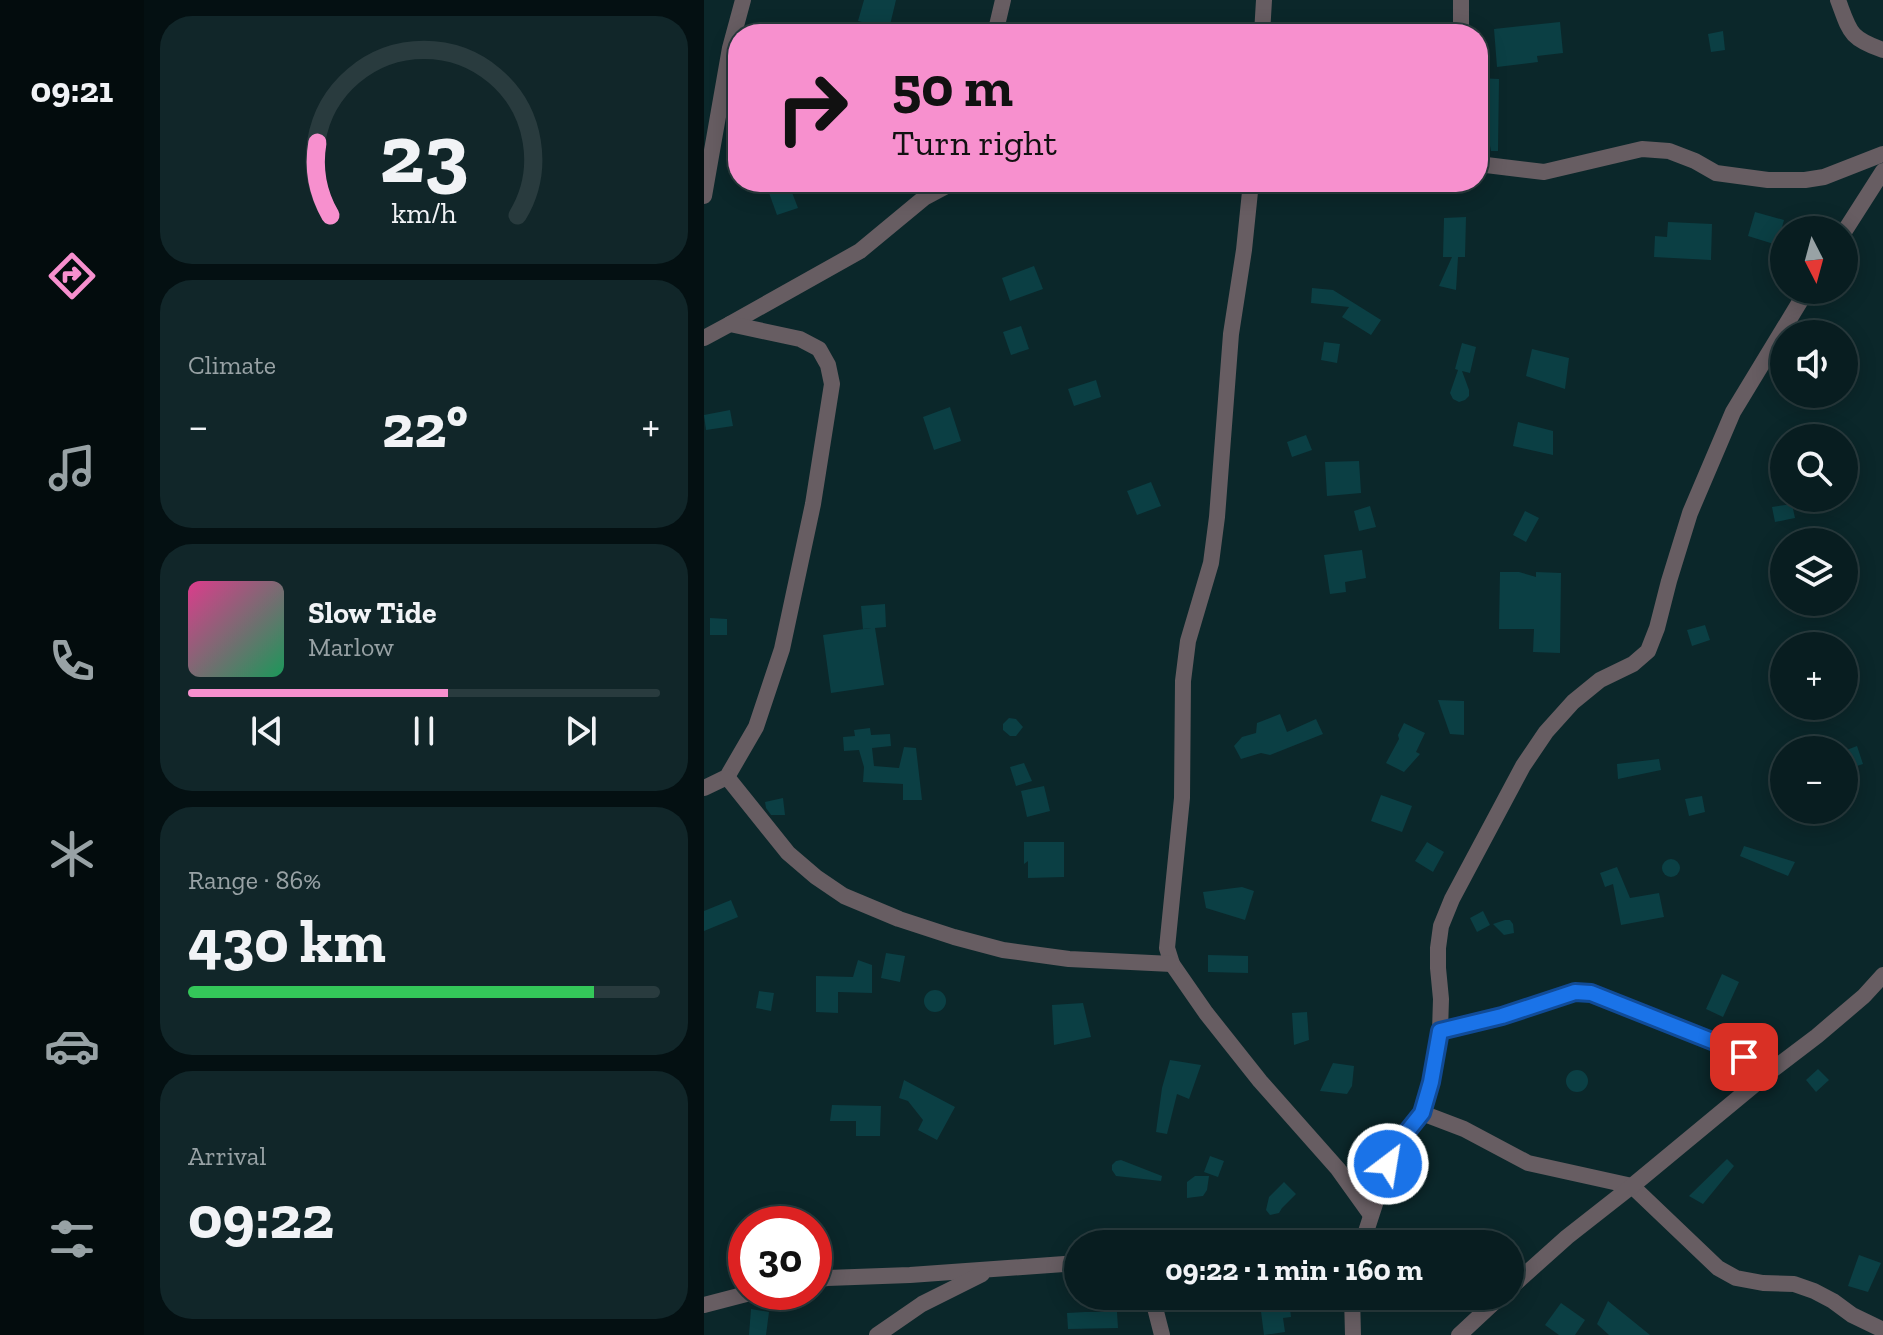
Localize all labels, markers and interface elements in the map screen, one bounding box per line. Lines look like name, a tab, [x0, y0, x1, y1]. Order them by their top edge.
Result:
text: 50 m	[892, 53, 1013, 120]
icon: right	[760, 56, 864, 160]
text: 09:21	[31, 68, 113, 111]
text: 23	[379, 102, 469, 202]
text: Turn right	[892, 121, 1057, 164]
text: km/h	[391, 196, 457, 230]
north arrow	[1770, 216, 1858, 304]
map controls	[1770, 216, 1858, 824]
icon: directions	[44, 248, 100, 304]
button: sound	[1770, 320, 1858, 408]
text: Climate	[188, 349, 276, 381]
text: 22°	[382, 390, 468, 462]
text: −	[188, 399, 209, 452]
text: +	[641, 399, 660, 452]
button: search	[1770, 424, 1858, 512]
icon: music	[44, 440, 100, 496]
button: layers	[1770, 528, 1858, 616]
text: Slow Tide	[308, 595, 436, 631]
text: Marlow	[308, 631, 394, 663]
button: +	[1770, 632, 1858, 720]
icon: phone	[44, 633, 100, 689]
icon: previous	[245, 709, 289, 753]
icon: pause	[402, 709, 446, 753]
icon: next	[559, 709, 603, 753]
button: −	[1770, 736, 1858, 824]
icon: climate	[44, 826, 100, 882]
text: Range · 86%	[188, 864, 321, 896]
text: 430 km	[188, 905, 386, 977]
icon: car	[44, 1018, 100, 1074]
pin	[1710, 1023, 1778, 1091]
icon: arrive	[1722, 1035, 1766, 1079]
position arrow	[1346, 1122, 1430, 1206]
text: Arrival	[188, 1140, 266, 1172]
text: 09:22	[188, 1181, 334, 1253]
speed limit sign: 30	[728, 1206, 832, 1310]
icon: filters	[44, 1211, 100, 1267]
text: 09:22 · 1 min · 160 m	[1165, 1252, 1423, 1288]

